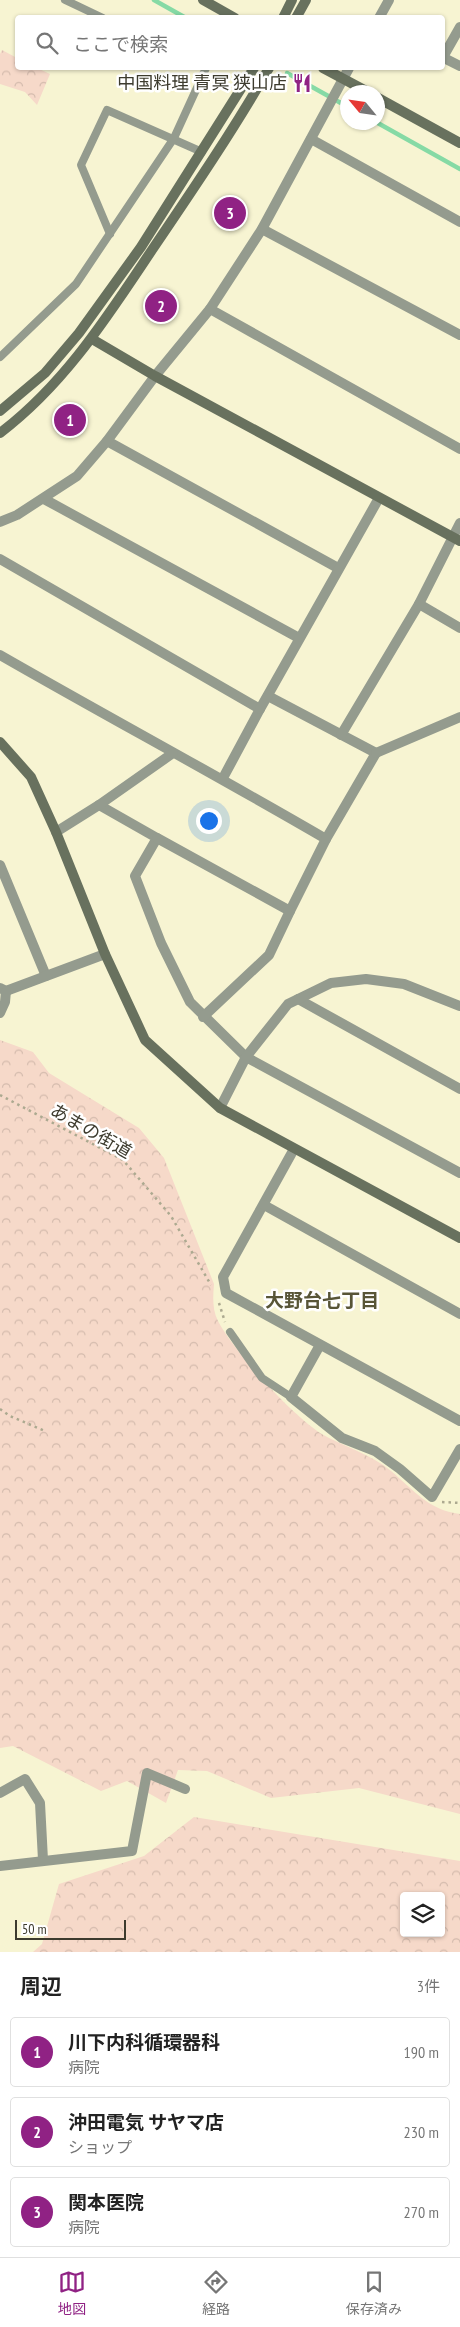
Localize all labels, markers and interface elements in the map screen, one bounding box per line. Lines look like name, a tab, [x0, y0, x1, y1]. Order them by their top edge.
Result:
search box	[15, 15, 445, 70]
icon: search	[33, 29, 61, 57]
text: ここで検索	[73, 32, 168, 56]
place label: 中国料理 青冥 狭山店	[117, 71, 287, 94]
restaurant icon: 中国料理 青冥 狭山店	[291, 72, 313, 94]
north arrow	[340, 85, 385, 130]
pin: 3	[214, 194, 246, 232]
pin: 2	[145, 287, 177, 325]
pin: 1	[54, 401, 86, 439]
your location	[196, 808, 222, 834]
street label: あまの街道	[47, 1098, 136, 1163]
district label: 大野台七丁目	[265, 1288, 379, 1312]
map controls	[400, 1892, 445, 1937]
button: layers	[400, 1892, 445, 1937]
scale bar	[15, 1917, 126, 1940]
text: 50 m	[22, 1920, 47, 1938]
text: 周辺	[20, 1973, 62, 2000]
text: 3件	[417, 1976, 440, 1996]
text: 川下内科循環器科	[68, 2030, 220, 2054]
text: 1	[33, 2042, 41, 2062]
text: 190 m	[404, 2042, 439, 2062]
text: 病院	[68, 2057, 100, 2077]
text: 沖田電気 サヤマ店	[68, 2110, 224, 2134]
text: 2	[33, 2122, 41, 2142]
text: 230 m	[404, 2122, 439, 2142]
text: ショップ	[68, 2137, 132, 2157]
text: 関本医院	[68, 2190, 144, 2214]
text: 3	[33, 2202, 41, 2222]
text: 270 m	[404, 2202, 439, 2222]
text: 病院	[68, 2217, 100, 2237]
tab: 地図	[58, 2268, 86, 2318]
tab: 経路	[202, 2268, 230, 2318]
tab: 保存済み	[346, 2268, 402, 2318]

